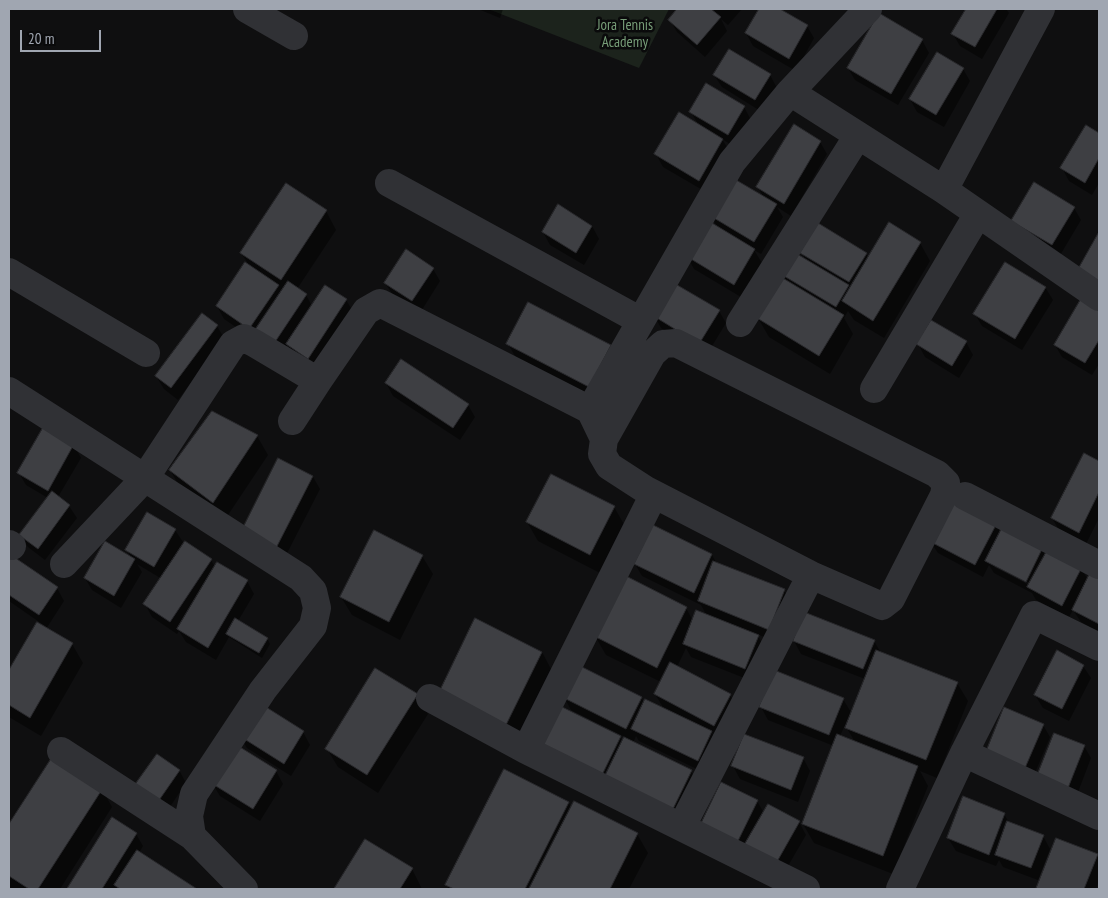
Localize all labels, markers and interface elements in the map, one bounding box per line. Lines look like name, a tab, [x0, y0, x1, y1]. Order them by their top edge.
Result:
park label: Jora Tennis Academy	[597, 17, 653, 52]
scale bar	[22, 20, 104, 52]
text: 20 m	[28, 29, 54, 48]

